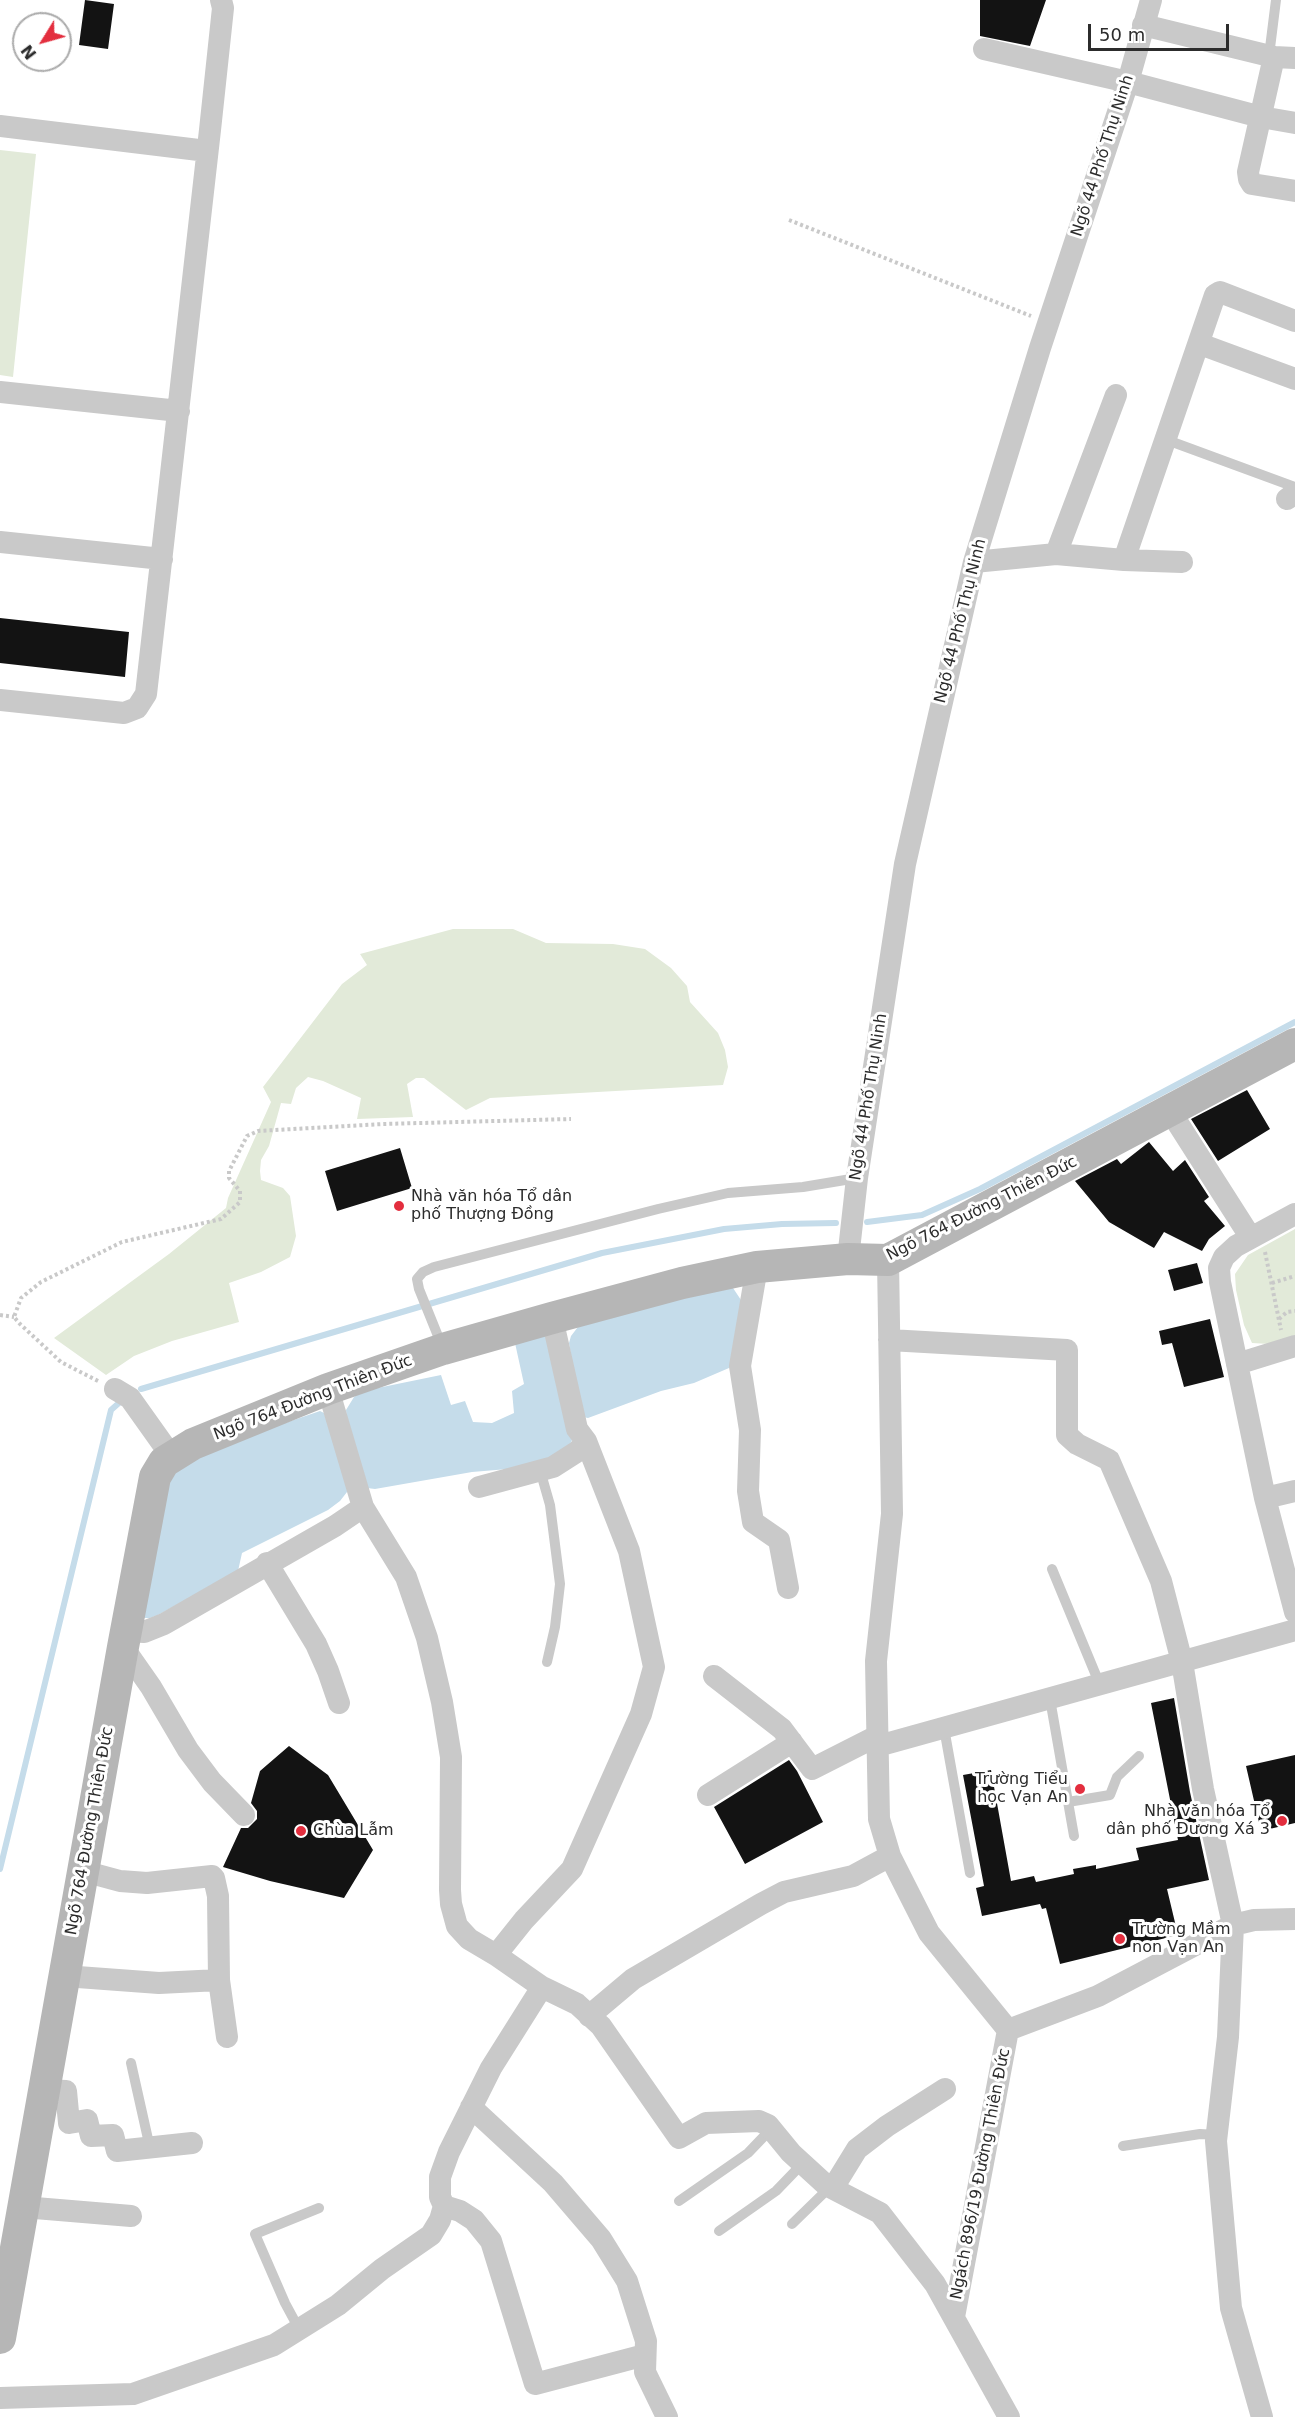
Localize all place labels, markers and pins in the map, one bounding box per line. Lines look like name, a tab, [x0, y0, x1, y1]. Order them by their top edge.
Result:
place label: Nhà văn hóa Tổ dân phố Thượng Đồng	[411, 1187, 572, 1225]
marker: Nhà văn hóa Tổ dân phố Thượng Đồng	[392, 1199, 406, 1213]
place label: Trường Tiểu học Vạn An	[975, 1770, 1068, 1808]
marker: Trường Tiểu học Vạn An	[1073, 1782, 1087, 1796]
place label: Nhà văn hóa Tổ dân phố Đương Xá 3	[1106, 1802, 1270, 1840]
marker: Nhà văn hóa Tổ dân phố Đương Xá 3	[1275, 1814, 1289, 1828]
place label: Chùa Lẫm	[313, 1821, 394, 1841]
marker: Chùa Lẫm	[294, 1824, 308, 1838]
place label: Trường Mầm non Vạn An	[1132, 1920, 1231, 1958]
marker: Trường Mầm non Vạn An	[1113, 1932, 1127, 1946]

